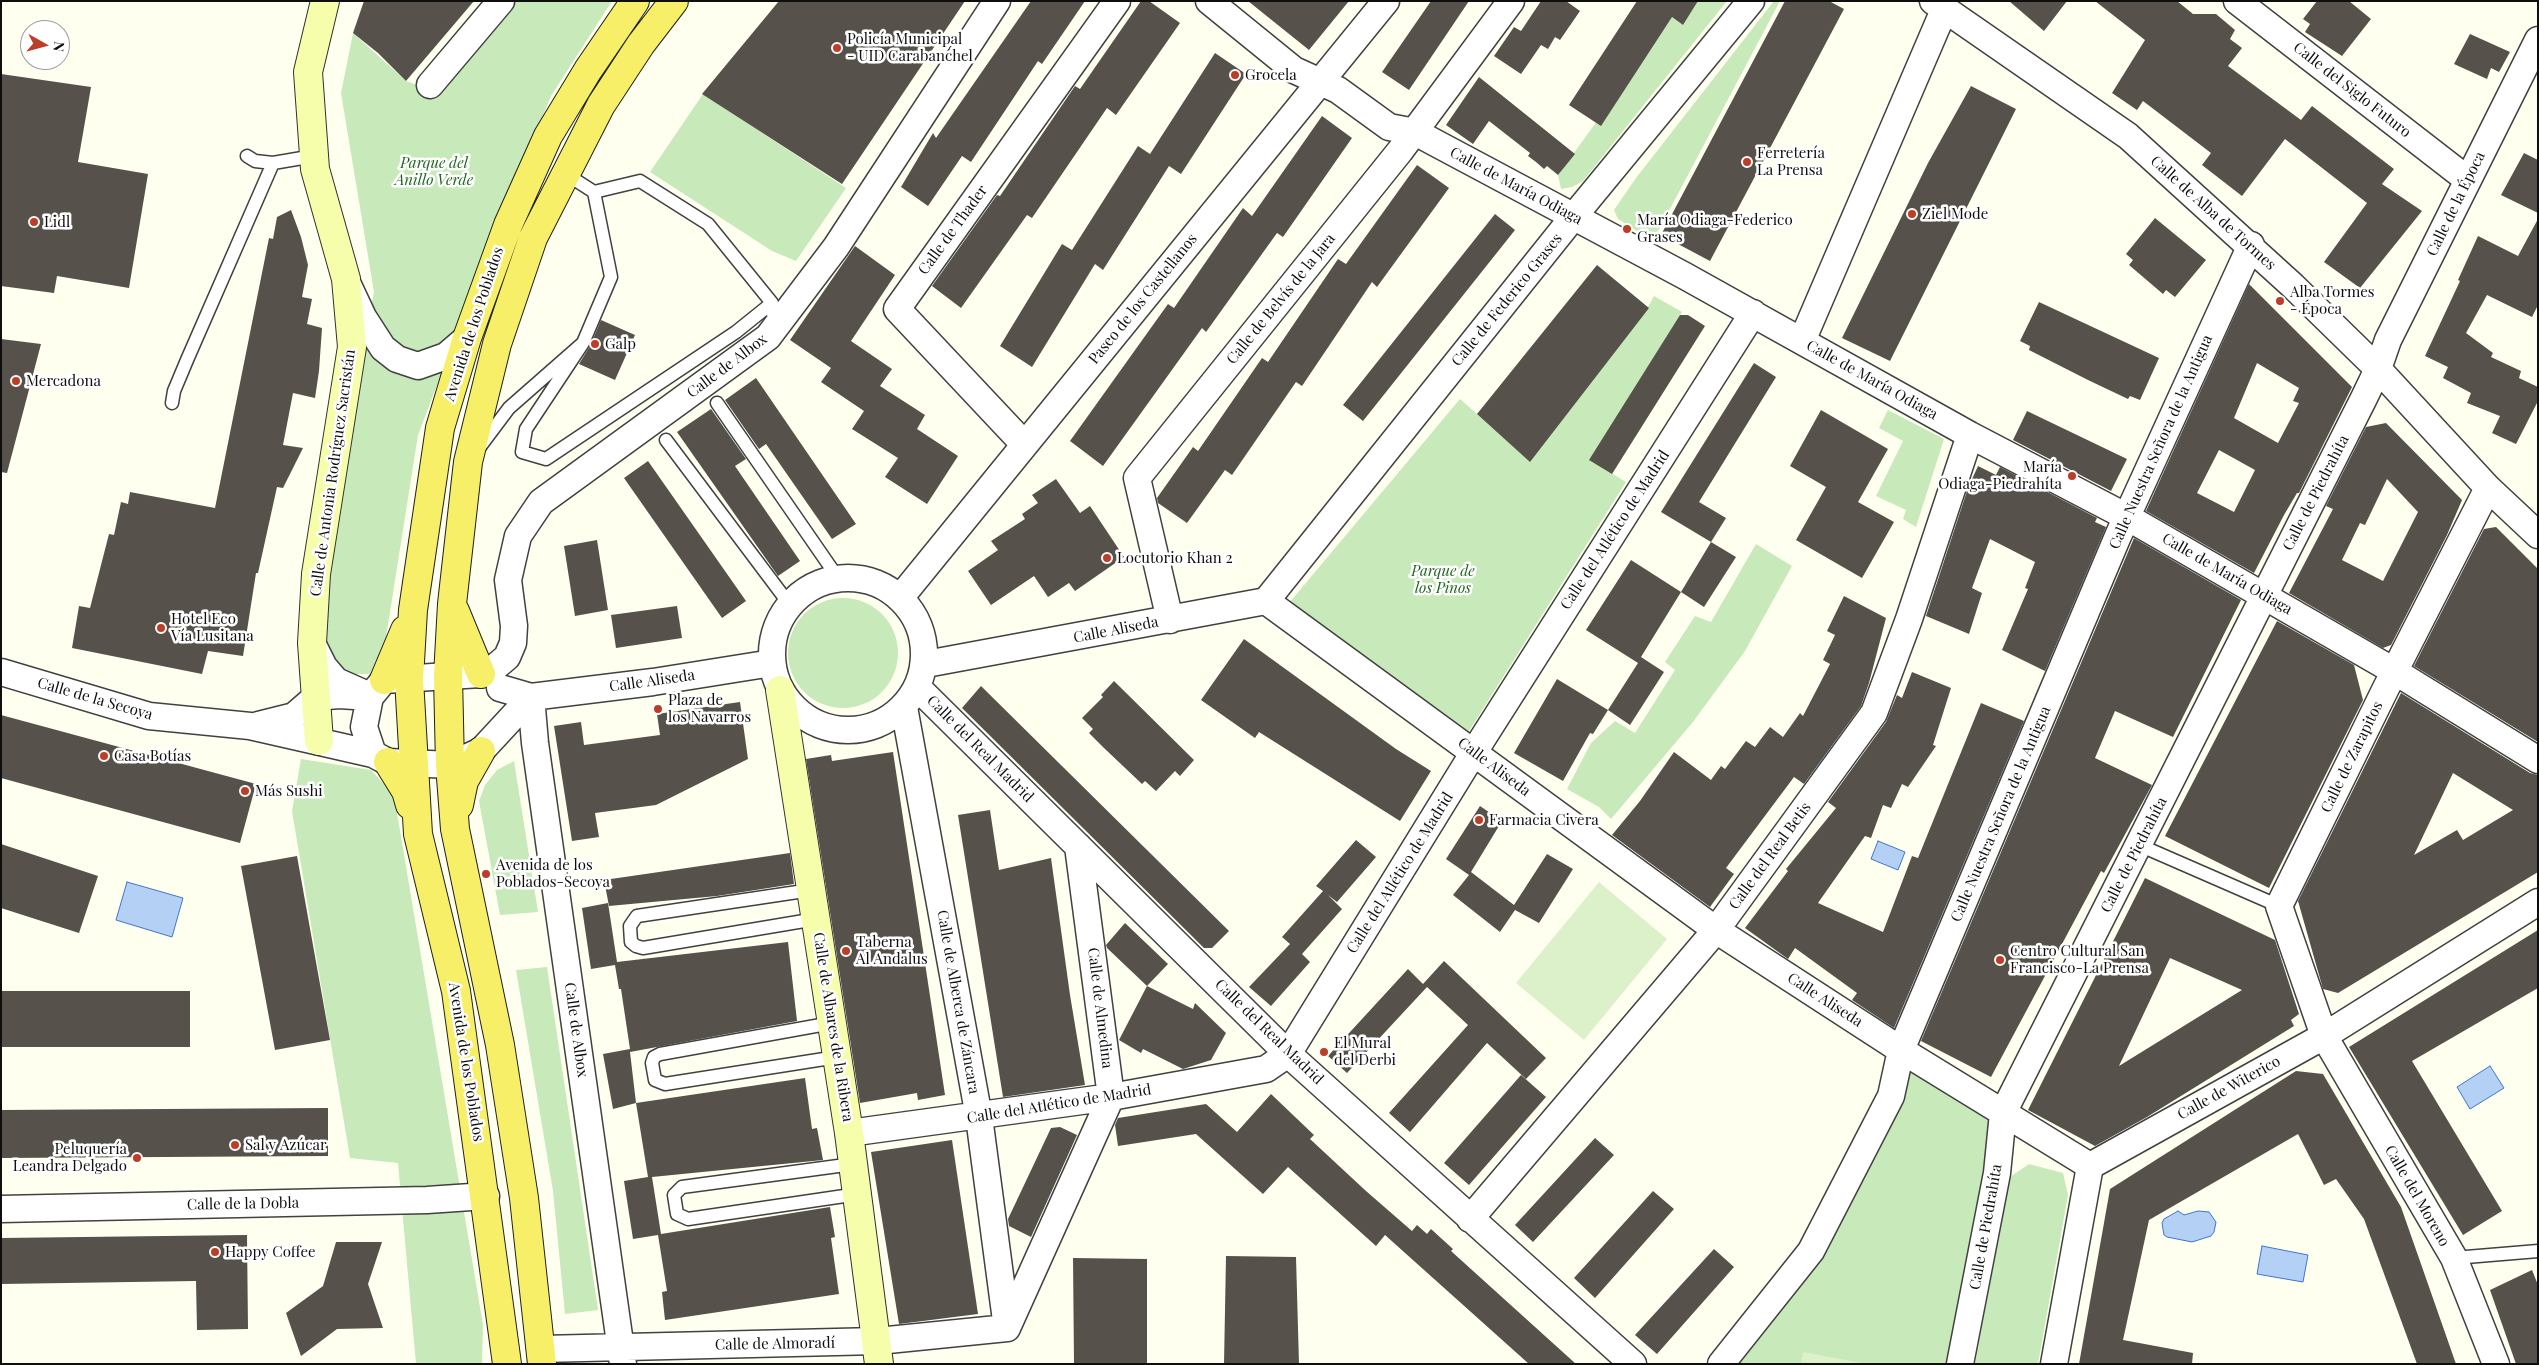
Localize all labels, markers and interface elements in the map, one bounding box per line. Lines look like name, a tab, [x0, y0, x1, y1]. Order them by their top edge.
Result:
north arrow	[20, 20, 70, 70]
place label: Policía Municipal - UID Carabanchel	[847, 30, 973, 65]
street label: Calle del Siglo Futuro	[2290, 39, 2414, 141]
text: N	[49, 41, 69, 53]
marker: Policía Municipal - UID Carabanchel	[831, 42, 843, 54]
place label: Grocela	[1245, 66, 1297, 84]
marker: Grocela	[1229, 69, 1241, 81]
street label: Calle de María Odiaga	[1447, 143, 1585, 229]
place label: Ferretería La Prensa	[1757, 144, 1825, 179]
street label: Calle de la Época	[2423, 149, 2489, 259]
street label: Calle de Alba de Tormes	[2147, 152, 2279, 274]
park label: Parque del Anillo Verde	[395, 154, 473, 189]
marker: Ferretería La Prensa	[1741, 156, 1753, 168]
street label: Calle de Thader	[915, 182, 991, 278]
place label: Ziel Mode	[1922, 205, 1988, 223]
marker: Ziel Mode	[1906, 208, 1918, 220]
place label: María Odiaga-Federico Grases	[1637, 211, 1793, 246]
place label: Lidl	[44, 213, 70, 231]
marker: Lidl	[28, 216, 40, 228]
marker: María Odiaga-Federico Grases	[1621, 223, 1633, 235]
street label: Paseo de los Castellanos	[1085, 230, 1201, 368]
street label: Calle de Belvís de la Jara	[1223, 230, 1339, 368]
street label: Calle de Federico Grases	[1448, 230, 1566, 370]
street label: Avenida de los Poblados	[441, 245, 507, 403]
place label: Alba Tormes - Época	[2290, 283, 2375, 318]
marker: Alba Tormes - Época	[2274, 295, 2286, 307]
street label: Calle de Albox	[683, 330, 771, 402]
street label: Calle Nuestra Señora de la Antigua	[2105, 332, 2217, 552]
place label: Galp	[605, 335, 636, 353]
street label: Calle de María Odiaga	[1803, 336, 1941, 424]
marker: Galp	[589, 338, 601, 350]
street label: Calle de Antonia Rodríguez Sacristán	[307, 348, 359, 598]
place label: Mercadona	[26, 372, 101, 390]
marker: Mercadona	[10, 375, 22, 387]
street label: Calle de Piedrahíta	[2279, 432, 2353, 554]
street label: Calle del Atlético de Madrid	[1557, 447, 1673, 613]
place label: María Odiaga-Piedrahíta	[1938, 458, 2062, 493]
marker: María Odiaga-Piedrahíta	[2066, 470, 2078, 482]
street label: Calle de María Odiaga	[2159, 529, 2295, 619]
place label: Locutorio Khan 2	[1117, 549, 1233, 567]
marker: Locutorio Khan 2	[1101, 552, 1113, 564]
park label: Parque de los Pinos	[1411, 562, 1475, 597]
place label: Hotel Eco Vía Lusitana	[171, 610, 254, 645]
street label: Calle Aliseda	[1072, 613, 1160, 647]
marker: Hotel Eco Vía Lusitana	[155, 622, 167, 634]
street label: Calle Aliseda	[608, 666, 696, 696]
street label: Calle de la Secoya	[35, 674, 155, 724]
place label: Plaza de los Navarros	[668, 691, 751, 726]
street label: Calle del Real Madrid	[923, 692, 1037, 806]
street label: Calle de Zarapitos	[2317, 698, 2387, 816]
marker: Plaza de los Navarros	[652, 703, 664, 715]
street label: Calle Nuestra Señora de la Antigua	[1947, 703, 2055, 925]
street label: Calle Aliseda	[1454, 734, 1534, 800]
place label: Casa Botías	[114, 747, 191, 765]
marker: Casa Botías	[98, 750, 110, 762]
place label: Más Sushi	[255, 782, 323, 800]
marker: Más Sushi	[239, 785, 251, 797]
street label: Calle del Atlético de Madrid	[1343, 789, 1457, 957]
street label: Calle de Piedrahíta	[2097, 794, 2171, 916]
street label: Calle del Real Betis	[1725, 799, 1815, 913]
place label: Farmacia Civera	[1489, 811, 1599, 829]
marker: Farmacia Civera	[1473, 814, 1485, 826]
place label: Avenida de los Poblados-Secoya	[496, 856, 610, 891]
marker: Avenida de los Poblados-Secoya	[480, 868, 492, 880]
street label: Calle de Alberca de Záncara	[933, 909, 983, 1095]
street label: Calle de Albares de la Ribera	[809, 931, 857, 1123]
place label: Taberna Al Andalus	[856, 933, 928, 968]
place label: Centro Cultural San Francisco-La Prensa	[2010, 942, 2149, 977]
marker: Taberna Al Andalus	[840, 945, 852, 957]
street label: Calle de Almedina	[1084, 946, 1116, 1070]
marker: Centro Cultural San Francisco-La Prensa	[1994, 954, 2006, 966]
street label: Calle Aliseda	[1784, 969, 1866, 1031]
street label: Calle del Real Madrid	[1211, 976, 1327, 1088]
street label: Avenida de los Poblados	[445, 981, 487, 1143]
street label: Calle de Albox	[560, 981, 592, 1079]
place label: El Mural del Derbi	[1334, 1034, 1396, 1069]
marker: El Mural del Derbi	[1318, 1046, 1330, 1058]
street label: Calle de Witerico	[2174, 1052, 2284, 1124]
street label: Calle del Atlético de Madrid	[966, 1081, 1152, 1127]
place label: Sal y Azúcar	[245, 1136, 327, 1154]
marker: Sal y Azúcar	[229, 1139, 241, 1151]
place label: Peluquería Leandra Delgado	[13, 1140, 127, 1175]
street label: Calle del Moreno	[2381, 1142, 2453, 1250]
marker: Peluquería Leandra Delgado	[131, 1152, 143, 1164]
street label: Calle de Piedrahíta	[1966, 1163, 2006, 1291]
street label: Calle de la Dobla	[187, 1194, 299, 1214]
place label: Happy Coffee	[225, 1243, 316, 1261]
marker: Happy Coffee	[209, 1246, 221, 1258]
street label: Calle de Almoradí	[715, 1334, 835, 1354]

